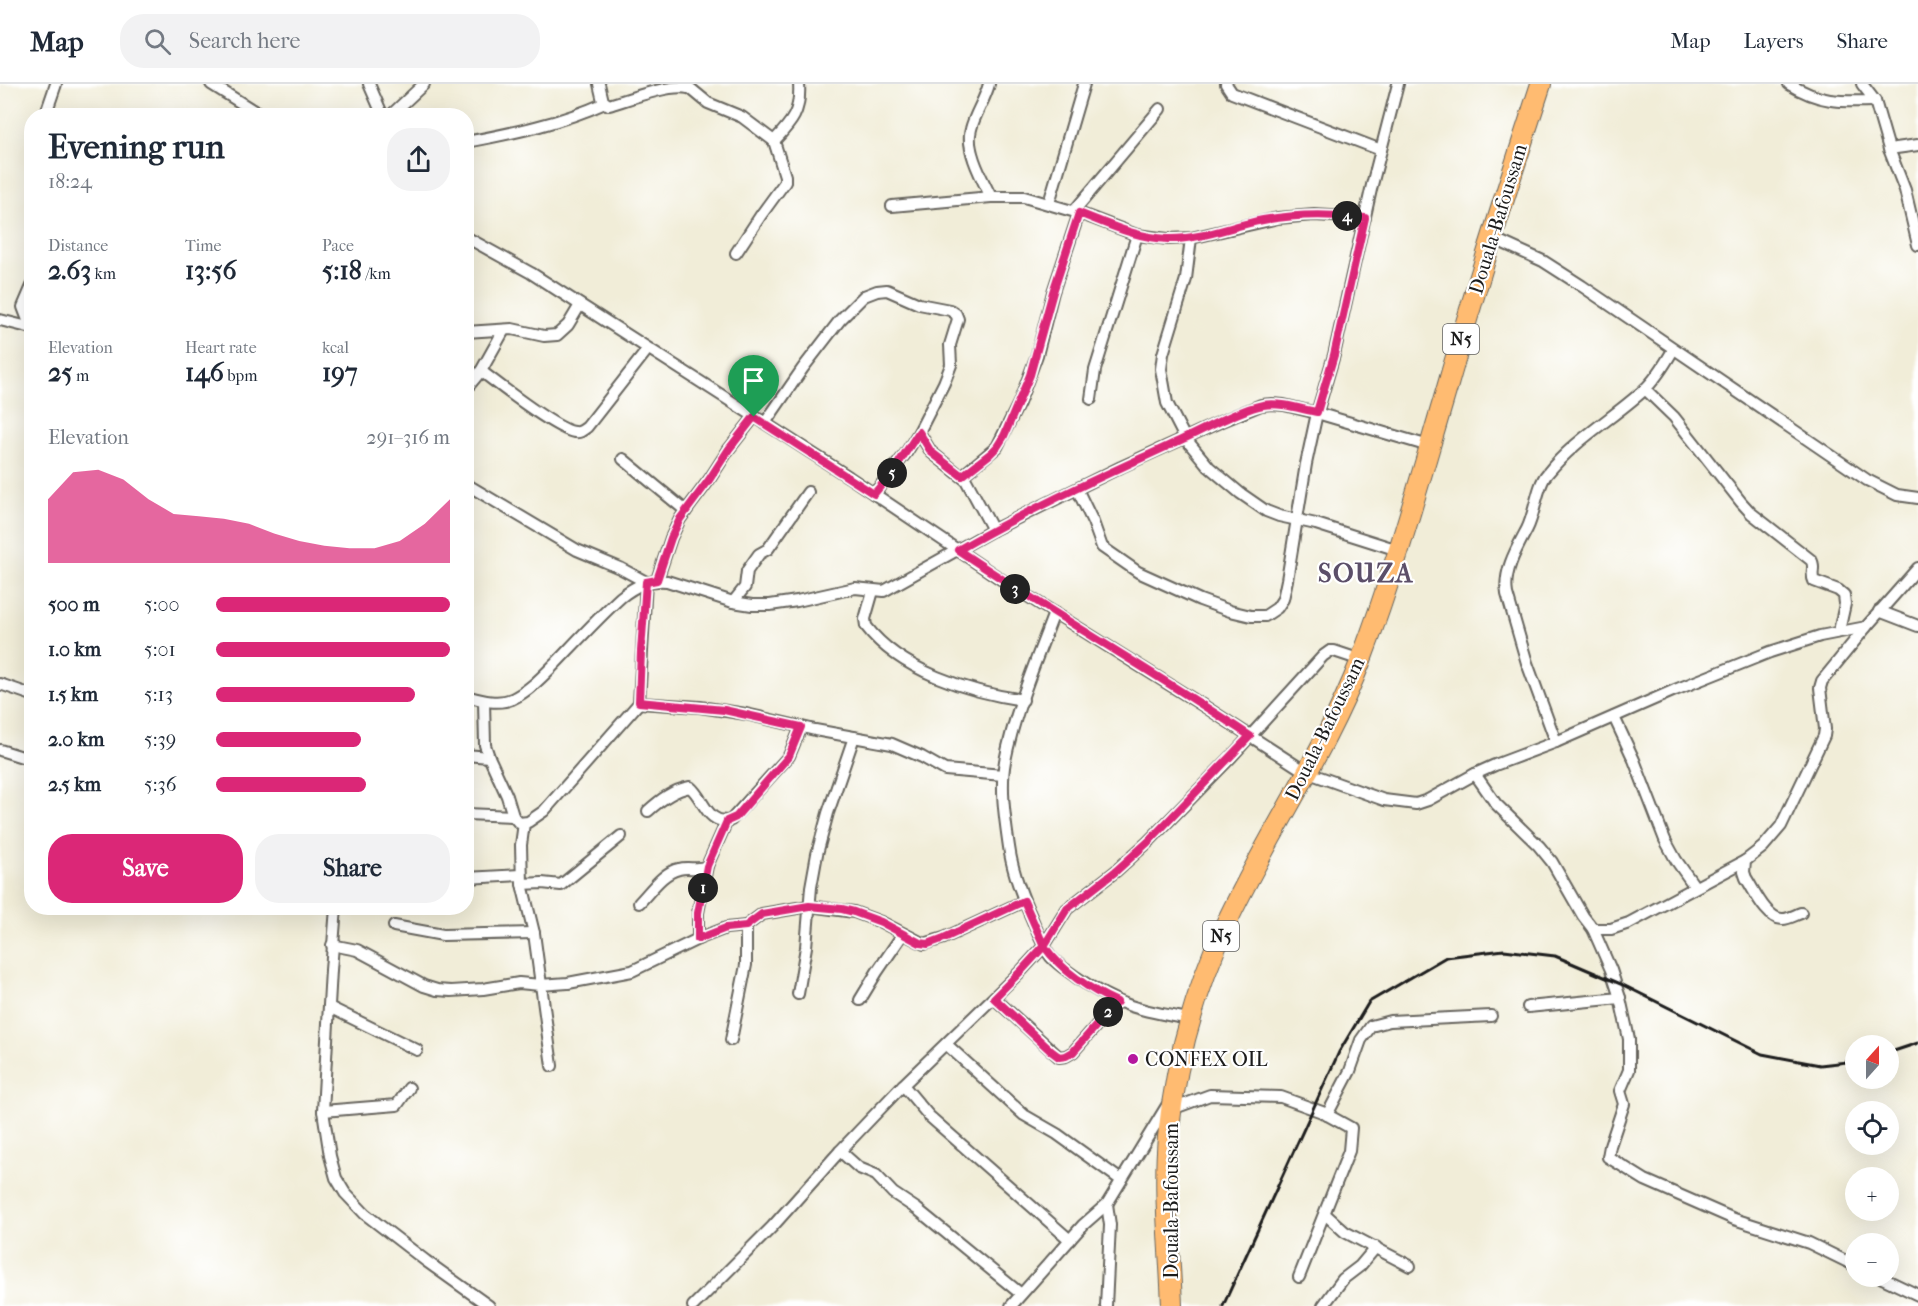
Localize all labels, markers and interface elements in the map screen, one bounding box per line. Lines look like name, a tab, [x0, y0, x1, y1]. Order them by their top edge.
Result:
search box	[120, 14, 540, 68]
text: Map	[30, 25, 84, 58]
icon: search	[141, 25, 174, 58]
text: Search here	[189, 28, 300, 54]
text: Map	[1670, 29, 1711, 53]
text: Layers	[1744, 29, 1803, 53]
text: Share	[1836, 29, 1888, 53]
text: Evening run	[48, 128, 225, 167]
button: share	[387, 128, 450, 191]
street label: Douala-Bafoussam	[1464, 141, 1532, 297]
text: 18:24	[48, 170, 92, 193]
pin: 4	[1332, 201, 1362, 231]
text: 4	[1342, 206, 1352, 225]
text: Distance	[48, 236, 108, 255]
text: Time	[185, 236, 221, 255]
text: Pace	[322, 236, 354, 255]
text: 2.63	[48, 255, 91, 286]
text: 13:56	[185, 255, 237, 286]
text: 5:18	[322, 255, 362, 286]
text: km	[91, 264, 116, 283]
text: /km	[362, 264, 391, 283]
road number: N5	[1443, 324, 1479, 354]
text: Elevation	[48, 338, 113, 357]
text: Heart rate	[185, 338, 257, 357]
text: kcal	[322, 338, 349, 357]
pin	[728, 355, 779, 417]
text: 25	[48, 357, 73, 388]
text: 146	[185, 357, 224, 388]
text: 197	[322, 357, 357, 388]
icon: arrive	[737, 364, 770, 397]
text: m	[73, 366, 89, 385]
text: bpm	[224, 366, 257, 385]
text: Elevation	[48, 426, 129, 449]
text: 291–316 m	[366, 426, 450, 449]
pin: 5	[877, 458, 907, 488]
text: 5	[889, 463, 895, 482]
district label: SOUZA	[1318, 558, 1414, 589]
pin: 3	[1000, 574, 1030, 604]
text: 3	[1012, 579, 1018, 598]
text: 500 m	[48, 593, 100, 616]
text: 5:00	[144, 593, 180, 616]
text: 1.0 km	[48, 638, 101, 661]
text: 5:01	[144, 638, 176, 661]
street label: Douala-Bafoussam	[1280, 653, 1370, 804]
text: 1.5 km	[48, 683, 98, 706]
text: 5:13	[144, 683, 173, 706]
text: 2.0 km	[48, 728, 104, 751]
text: 5:39	[144, 728, 176, 751]
text: 2.5 km	[48, 773, 101, 796]
text: 5:36	[144, 773, 177, 796]
button: Save	[48, 834, 243, 903]
button: Share	[255, 834, 450, 903]
pin: 1	[688, 873, 718, 903]
text: 1	[700, 878, 706, 897]
road number: N5	[1203, 921, 1239, 951]
pin: 2	[1093, 997, 1123, 1027]
text: 2	[1104, 1002, 1112, 1021]
north arrow	[1845, 1035, 1899, 1089]
map controls	[1845, 1035, 1899, 1287]
place label: CONFEX OIL	[1145, 1048, 1267, 1071]
marker: CONFEX OIL	[1126, 1052, 1140, 1066]
button: locate	[1845, 1101, 1899, 1155]
street label: Douala-Bafoussam	[1160, 1123, 1183, 1279]
button: +	[1845, 1167, 1899, 1221]
button: −	[1845, 1233, 1899, 1287]

